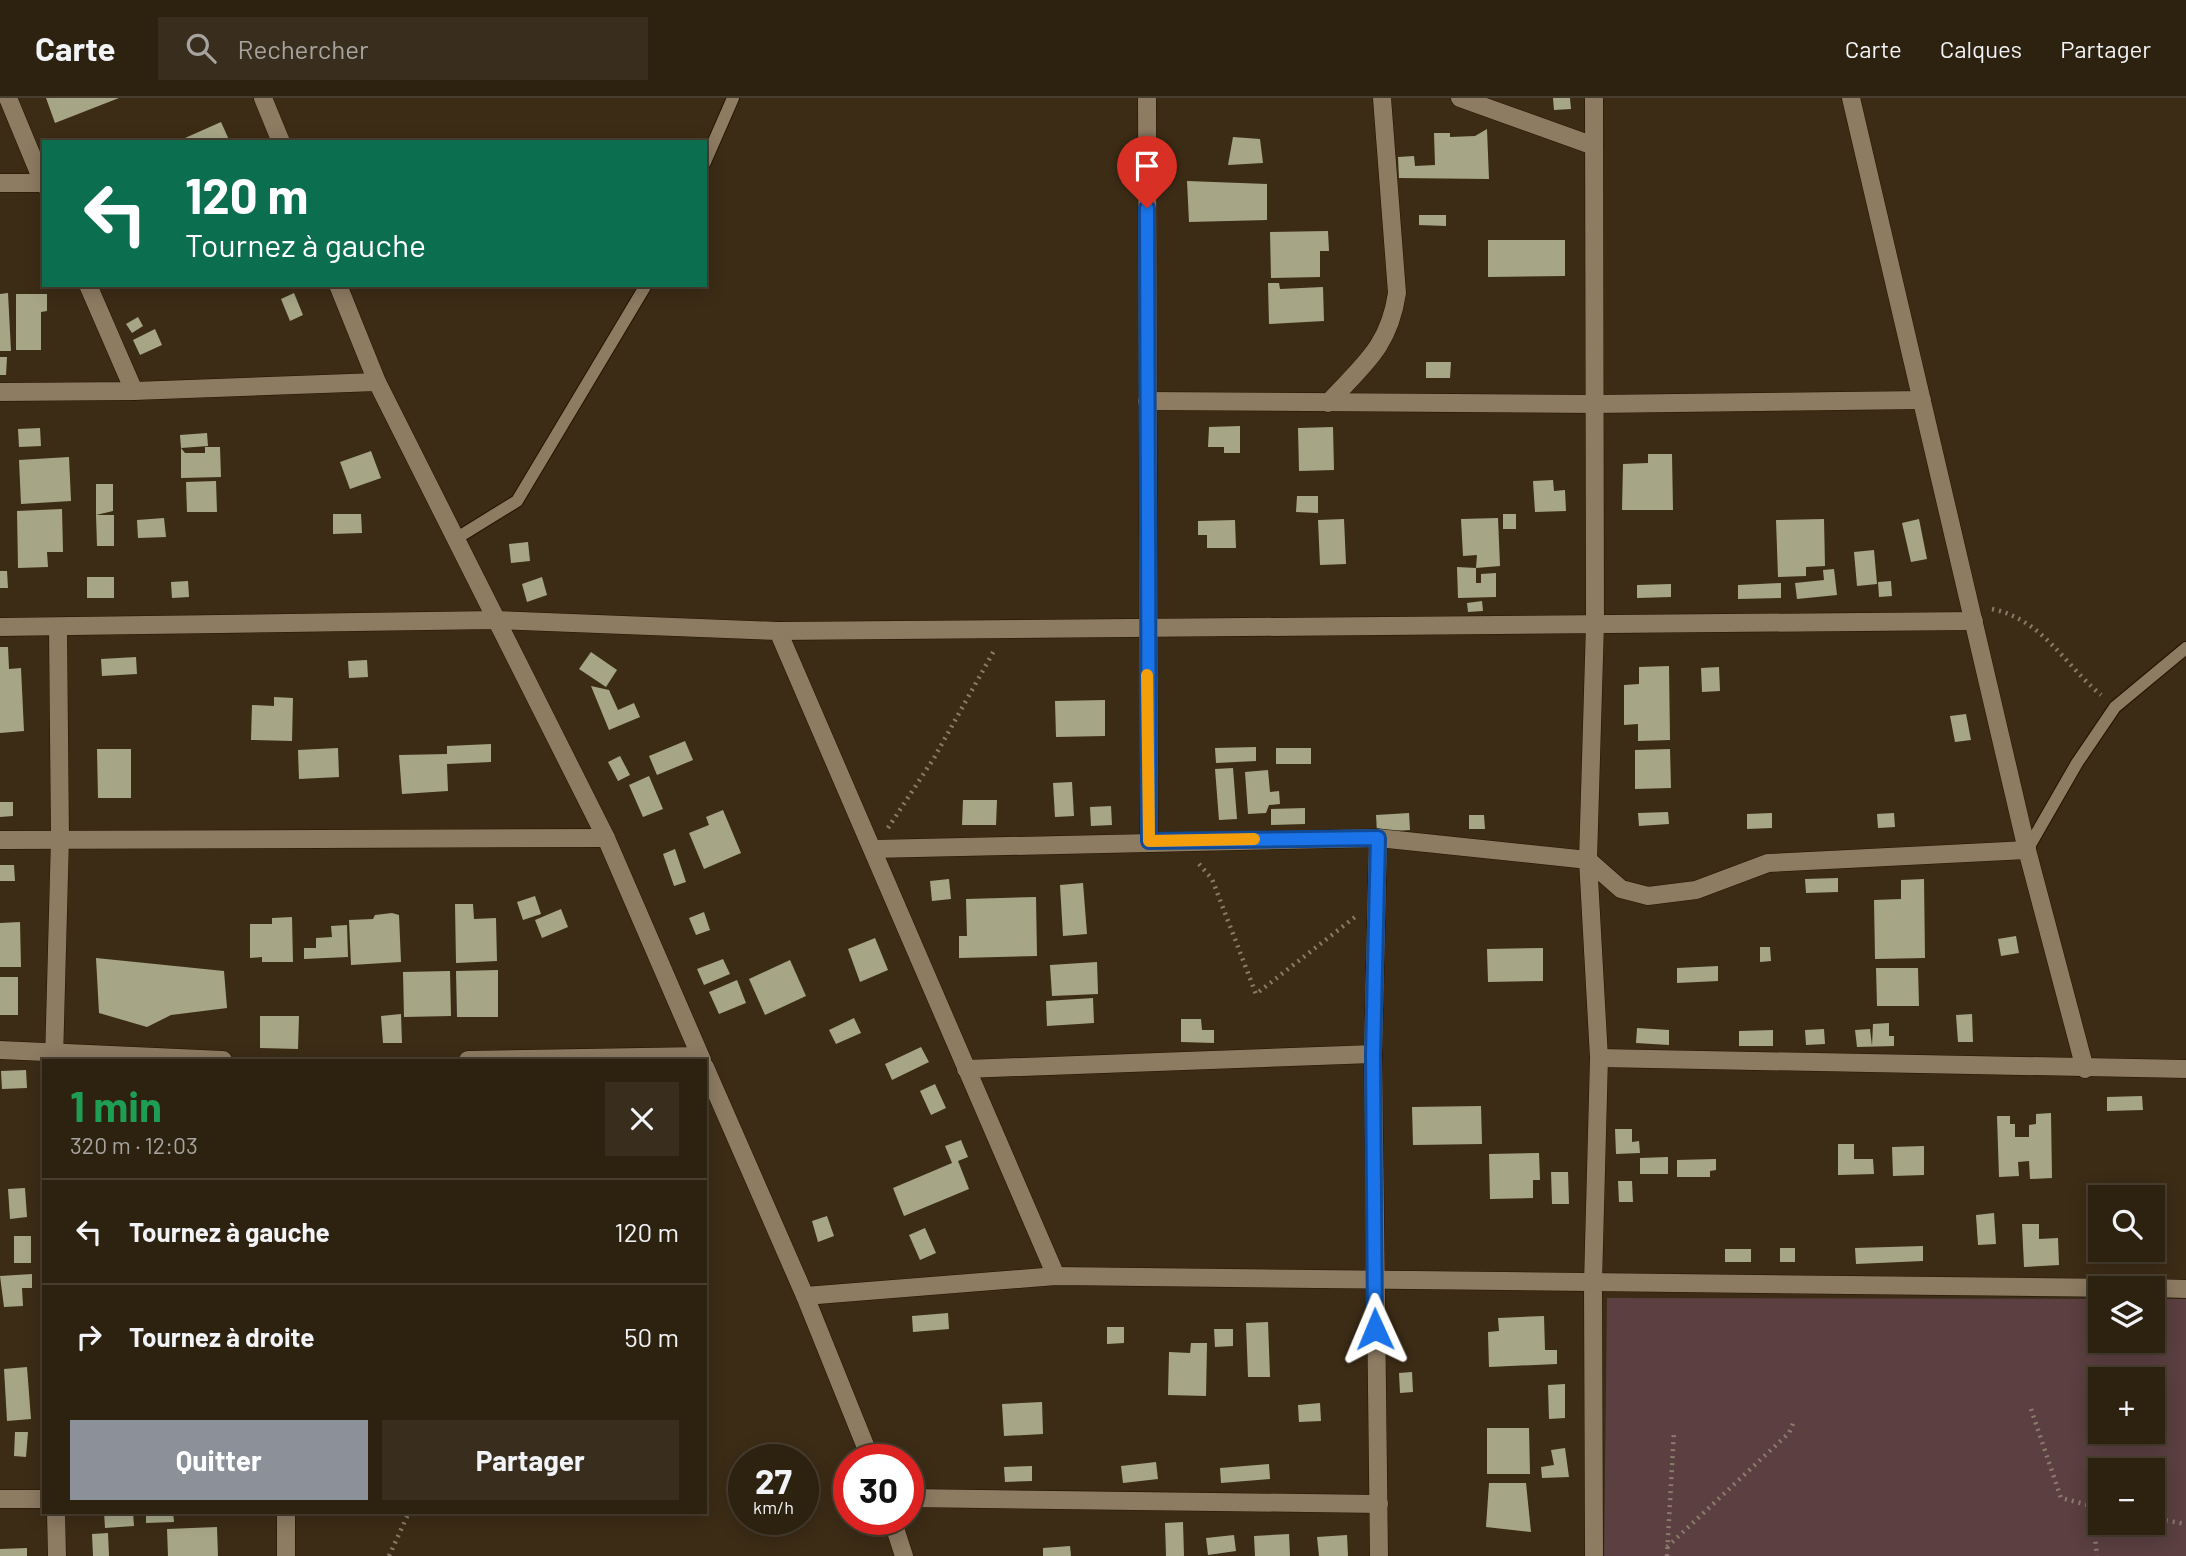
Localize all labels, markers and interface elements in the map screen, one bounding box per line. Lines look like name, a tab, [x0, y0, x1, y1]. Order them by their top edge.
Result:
search box	[158, 17, 648, 80]
text: Carte	[35, 28, 116, 68]
icon: search	[182, 29, 220, 67]
text: Rechercher	[238, 33, 368, 64]
text: Carte	[1845, 34, 1902, 63]
text: Calques	[1940, 34, 2022, 63]
text: Partager	[2060, 34, 2151, 63]
pin	[1117, 136, 1177, 208]
icon: arrive	[1128, 147, 1166, 185]
text: 120 m	[185, 165, 308, 224]
icon: left	[70, 168, 161, 259]
text: Tournez à gauche	[185, 225, 426, 263]
text: 1 min	[70, 1080, 162, 1130]
button: close	[605, 1082, 679, 1156]
text: 320 m · 12:03	[70, 1131, 198, 1159]
map controls	[2088, 1185, 2165, 1535]
button: search	[2088, 1185, 2165, 1262]
icon: left	[70, 1213, 108, 1251]
text: Tournez à gauche	[129, 1216, 330, 1247]
text: 120 m	[615, 1216, 679, 1247]
button: layers	[2088, 1276, 2165, 1353]
position arrow	[1338, 1292, 1412, 1366]
icon: right	[70, 1318, 108, 1356]
text: Tournez à droite	[129, 1321, 314, 1352]
text: 50 m	[624, 1321, 679, 1352]
button: +	[2088, 1367, 2165, 1444]
button: Quitter	[70, 1420, 368, 1500]
button: Partager	[382, 1420, 679, 1500]
speed limit sign: 30	[833, 1444, 924, 1535]
button: −	[2088, 1458, 2165, 1535]
text: 27	[755, 1459, 792, 1501]
text: km/h	[753, 1496, 794, 1518]

